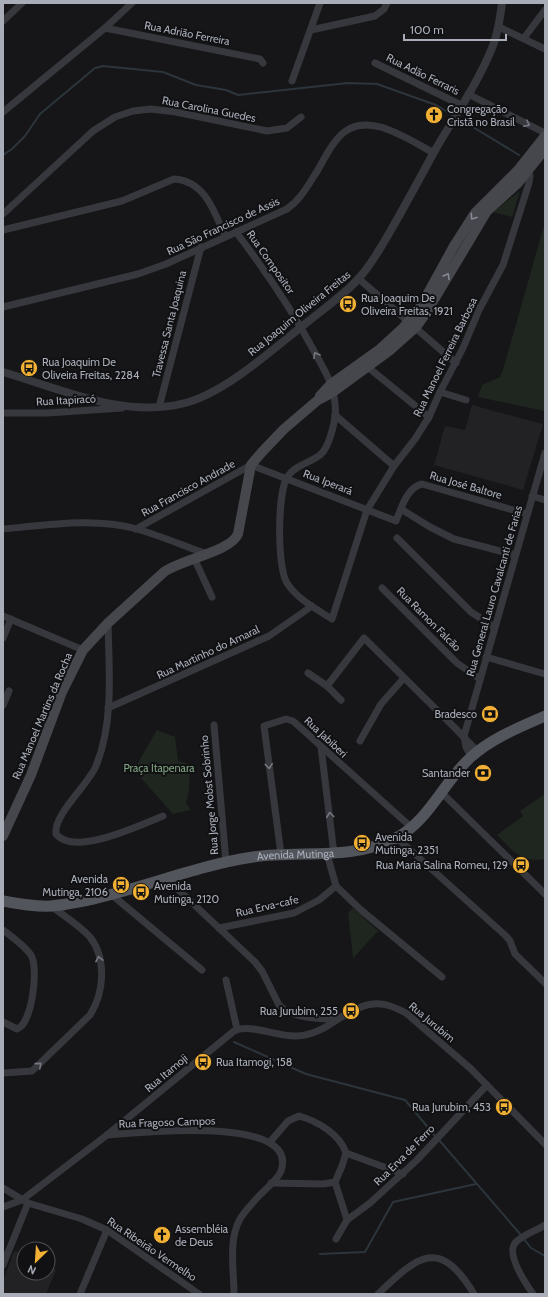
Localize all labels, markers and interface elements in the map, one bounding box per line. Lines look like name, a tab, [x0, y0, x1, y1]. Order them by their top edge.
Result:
scale bar	[404, 16, 506, 42]
street label: Rua Adrião Ferreira	[143, 18, 232, 48]
text: 100 m	[410, 22, 444, 37]
street label: Rua Adão Ferraris	[384, 50, 462, 98]
street label: Rua Carolina Guedes	[161, 93, 258, 125]
place label: Congregação Cristã no Brasil	[447, 102, 515, 129]
church icon: Congregação Cristã no Brasil	[424, 105, 444, 125]
one-way arrow	[523, 120, 530, 127]
street label: Rua São Francisco de Assis	[164, 194, 282, 258]
one-way arrow	[470, 213, 478, 220]
street label: Rua Compositor	[244, 227, 298, 297]
street label: Rua Joaquim Oliveira Freitas	[245, 267, 354, 359]
street label: Travessa Santa Joaquina	[149, 268, 189, 379]
one-way arrow	[443, 272, 450, 280]
place label: Rua Joaquim De Oliveira Freitas, 1921	[361, 291, 453, 318]
bus stop icon: Rua Joaquim De Oliveira Freitas, 1921	[338, 294, 358, 314]
street label: Rua Manoel Ferreira Barbosa	[410, 294, 480, 419]
one-way arrow	[314, 352, 321, 359]
place label: Rua Joaquim De Oliveira Freitas, 2284	[42, 355, 140, 382]
bus stop icon: Rua Joaquim De Oliveira Freitas, 2284	[19, 358, 39, 378]
street label: Rua Itapiracó	[36, 391, 96, 409]
street label: Rua Francisco Andrade	[139, 456, 238, 520]
street label: Rua Iperará	[301, 466, 355, 498]
street label: Rua José Baltore	[428, 468, 504, 502]
street label: Rua General Lauro Cavalcanti de Farias	[463, 504, 525, 678]
street label: Rua Ramon Falcão	[394, 584, 464, 654]
street label: Rua Martinho do Amaral	[154, 622, 262, 682]
street label: Rua Manoel Martins da Rocha	[9, 650, 75, 782]
bank icon: Bradesco	[480, 704, 500, 724]
place label: Bradesco	[435, 707, 477, 721]
street label: Rua Jabiberi	[301, 713, 351, 761]
street label: Rua Jorge Mobst Sobrinho	[197, 735, 221, 855]
park label: Praça Itapenara	[123, 761, 195, 775]
one-way arrow	[264, 763, 273, 769]
bank icon: Santander	[473, 763, 493, 783]
place label: Santander	[422, 766, 471, 780]
one-way arrow	[325, 812, 334, 818]
place label: Avenida Mutinga, 2351	[375, 830, 439, 857]
bus stop icon: Avenida Mutinga, 2351	[352, 833, 372, 853]
street label: Avenida Mutinga	[256, 846, 335, 863]
bus stop icon: Rua Maria Salina Romeu, 129	[511, 855, 531, 875]
place label: Rua Maria Salina Romeu, 129	[376, 858, 508, 872]
place label: Avenida Mutinga, 2106	[42, 872, 109, 899]
bus stop icon: Avenida Mutinga, 2106	[111, 875, 131, 895]
place label: Avenida Mutinga, 2120	[154, 879, 219, 906]
bus stop icon: Avenida Mutinga, 2120	[131, 882, 151, 902]
street label: Rua Erva-cafe	[234, 892, 300, 920]
one-way arrow	[95, 956, 104, 962]
street label: Rua Jurubim	[406, 999, 458, 1046]
bus stop icon: Rua Jurubim, 255	[341, 1001, 361, 1021]
place label: Rua Jurubim, 255	[260, 1004, 338, 1018]
street label: Rua Itamoji	[142, 1051, 190, 1095]
bus stop icon: Rua Itamogi, 158	[193, 1052, 213, 1072]
place label: Rua Itamogi, 158	[216, 1055, 292, 1069]
one-way arrow	[35, 1063, 42, 1070]
bus stop icon: Rua Jurubim, 453	[494, 1097, 514, 1117]
place label: Rua Jurubim, 453	[412, 1100, 491, 1114]
street label: Rua Fragoso Campos	[118, 1113, 216, 1131]
street label: Rua Erva de Ferro	[371, 1122, 437, 1188]
street label: Rua Ribeirão Vermelho	[104, 1214, 200, 1284]
place label: Assembléia de Deus	[175, 1222, 229, 1249]
church icon: Assembléia de Deus	[152, 1225, 172, 1245]
north arrow	[16, 1241, 56, 1281]
text: N	[25, 1262, 38, 1278]

